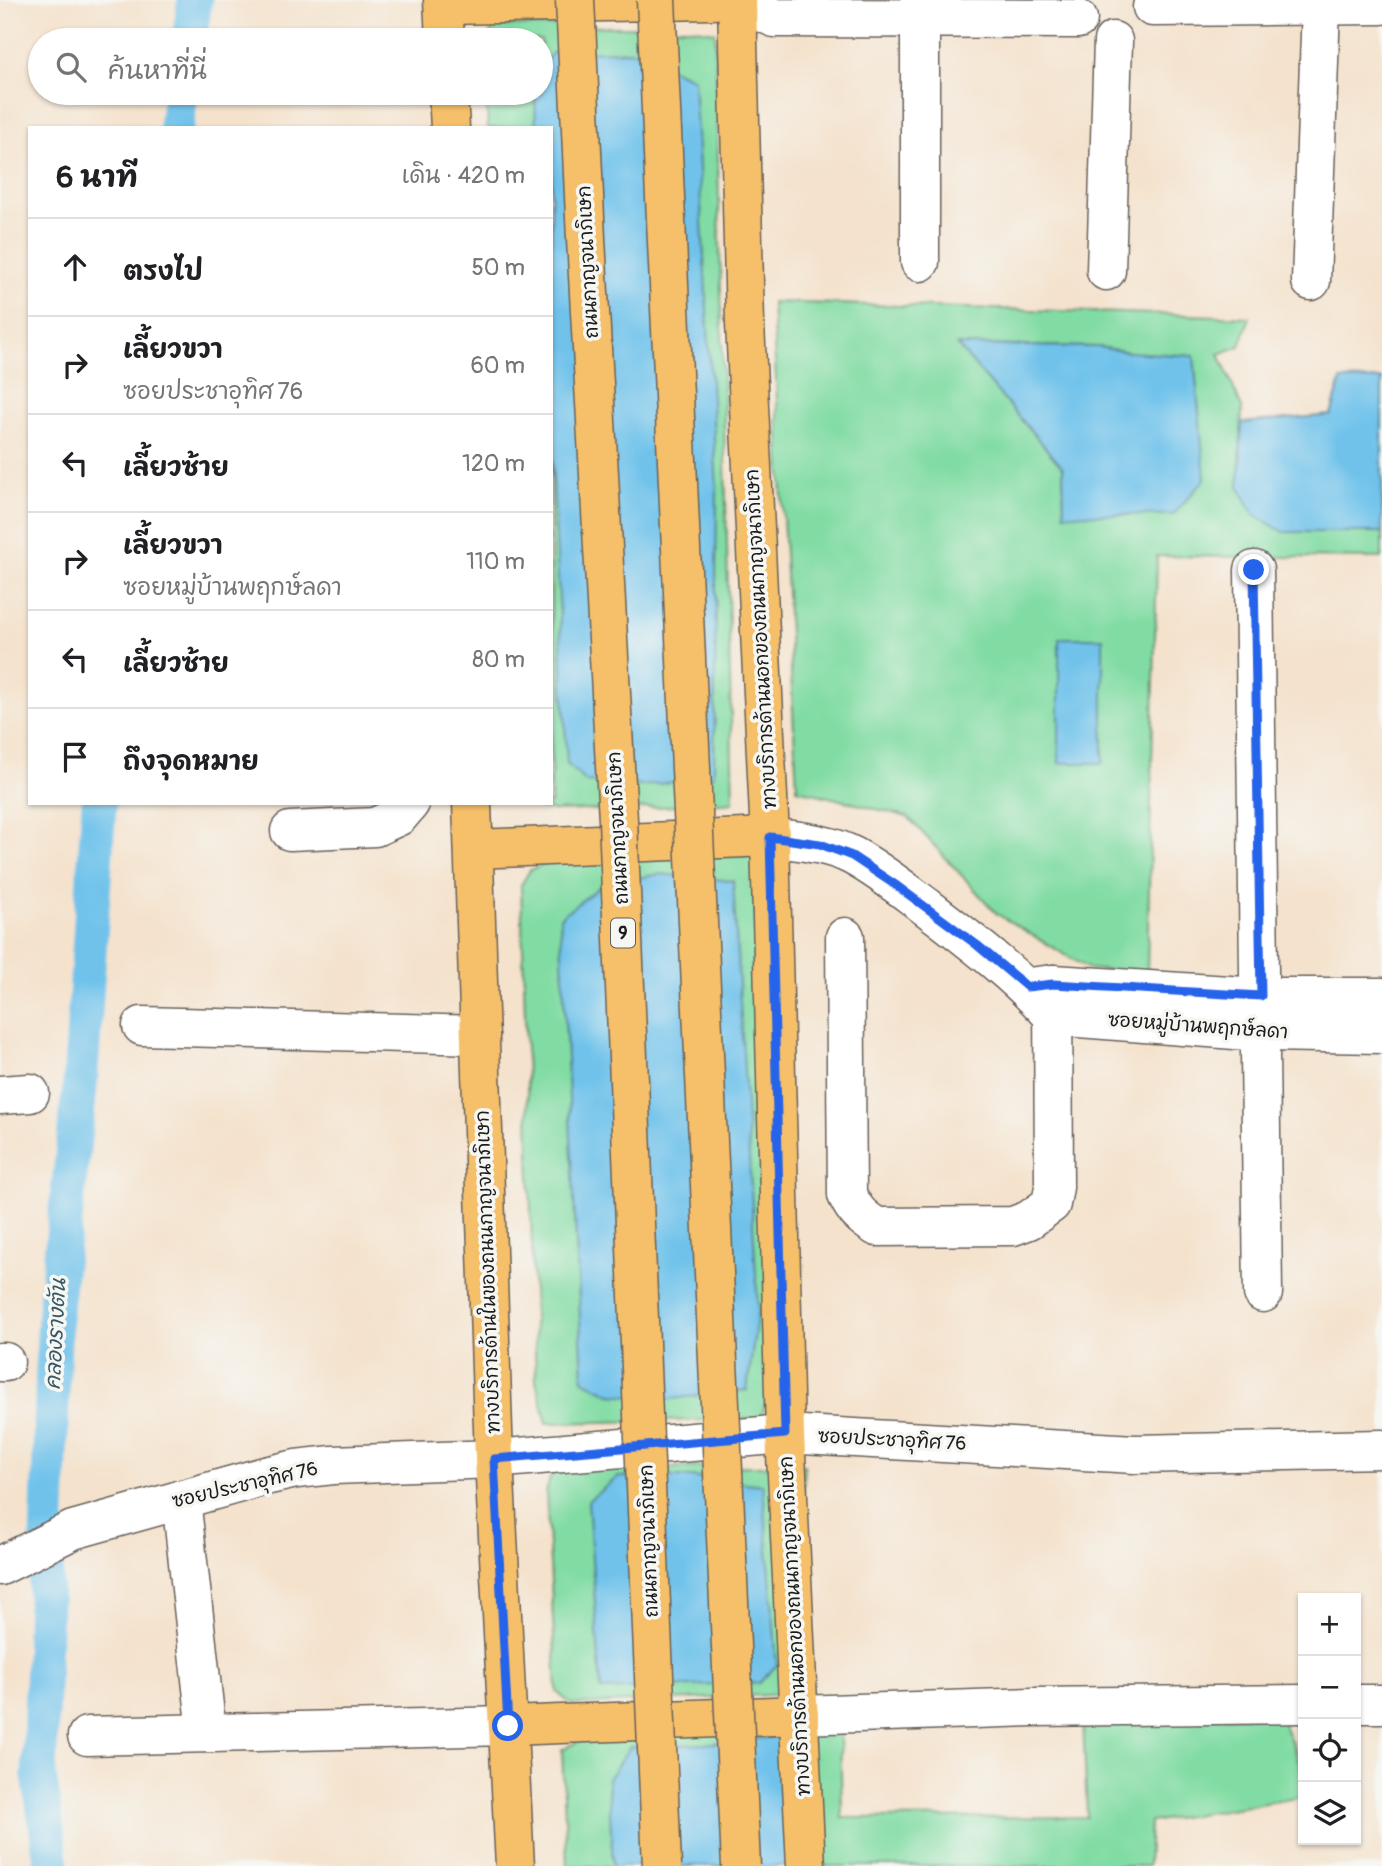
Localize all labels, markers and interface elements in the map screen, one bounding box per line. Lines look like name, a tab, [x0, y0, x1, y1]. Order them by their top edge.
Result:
search box	[28, 28, 553, 105]
icon: search	[52, 48, 90, 86]
text: ค้นหาที่นี่	[108, 55, 207, 87]
text: 6 นาที	[56, 159, 138, 196]
text: เดิน · 420 m	[402, 161, 525, 190]
street label: ถนนกาญจนาภิเษก	[572, 185, 604, 339]
icon: ahead	[56, 248, 94, 286]
text: 50 m	[471, 253, 525, 282]
text: ตรงไป	[123, 256, 203, 288]
text: เลี้ยวขวา	[123, 334, 223, 366]
icon: right	[56, 346, 94, 384]
text: 60 m	[470, 351, 525, 380]
text: ซอยประชาอุทิศ 76	[123, 377, 303, 406]
icon: left	[56, 444, 94, 482]
text: 120 m	[462, 449, 525, 478]
text: เลี้ยวซ้าย	[123, 452, 229, 484]
street label: ทางบริการด้านนอกของถนนกาญจนาภิเษก	[740, 468, 782, 810]
text: เลี้ยวขวา	[123, 530, 223, 562]
icon: right	[56, 542, 94, 580]
text: 110 m	[466, 547, 525, 576]
route end	[1238, 554, 1269, 585]
text: ซอยหมู่บ้านพฤกษ์ลดา	[123, 573, 342, 602]
icon: left	[56, 640, 94, 678]
text: 80 m	[472, 645, 525, 674]
text: เลี้ยวซ้าย	[123, 648, 229, 680]
icon: arrive	[56, 738, 94, 776]
text: ถึงจุดหมาย	[123, 746, 259, 778]
street label: ถนนกาญจนาภิเษก	[602, 751, 634, 905]
road number: 9	[611, 918, 635, 948]
street label: ซอยหมู่บ้านพฤกษ์ลดา	[1107, 1007, 1289, 1046]
street label: ทางบริการด้านในของถนนกาญจนาภิเษก	[469, 1110, 506, 1434]
water label: คลองรางตัน	[40, 1277, 72, 1390]
street label: ซอยประชาอุทิศ 76	[817, 1424, 967, 1458]
street label: ทางบริการด้านนอกของถนนกาญจนาภิเษก	[774, 1455, 816, 1797]
street label: ซอยประชาอุทิศ 76	[170, 1457, 321, 1515]
street label: ถนนกาญจนาภิเษก	[634, 1464, 664, 1618]
map controls	[1298, 1593, 1361, 1845]
button: +	[1298, 1593, 1361, 1656]
button: −	[1298, 1656, 1361, 1719]
route start	[492, 1710, 523, 1741]
button: locate	[1298, 1719, 1361, 1782]
button: layers	[1298, 1782, 1361, 1845]

